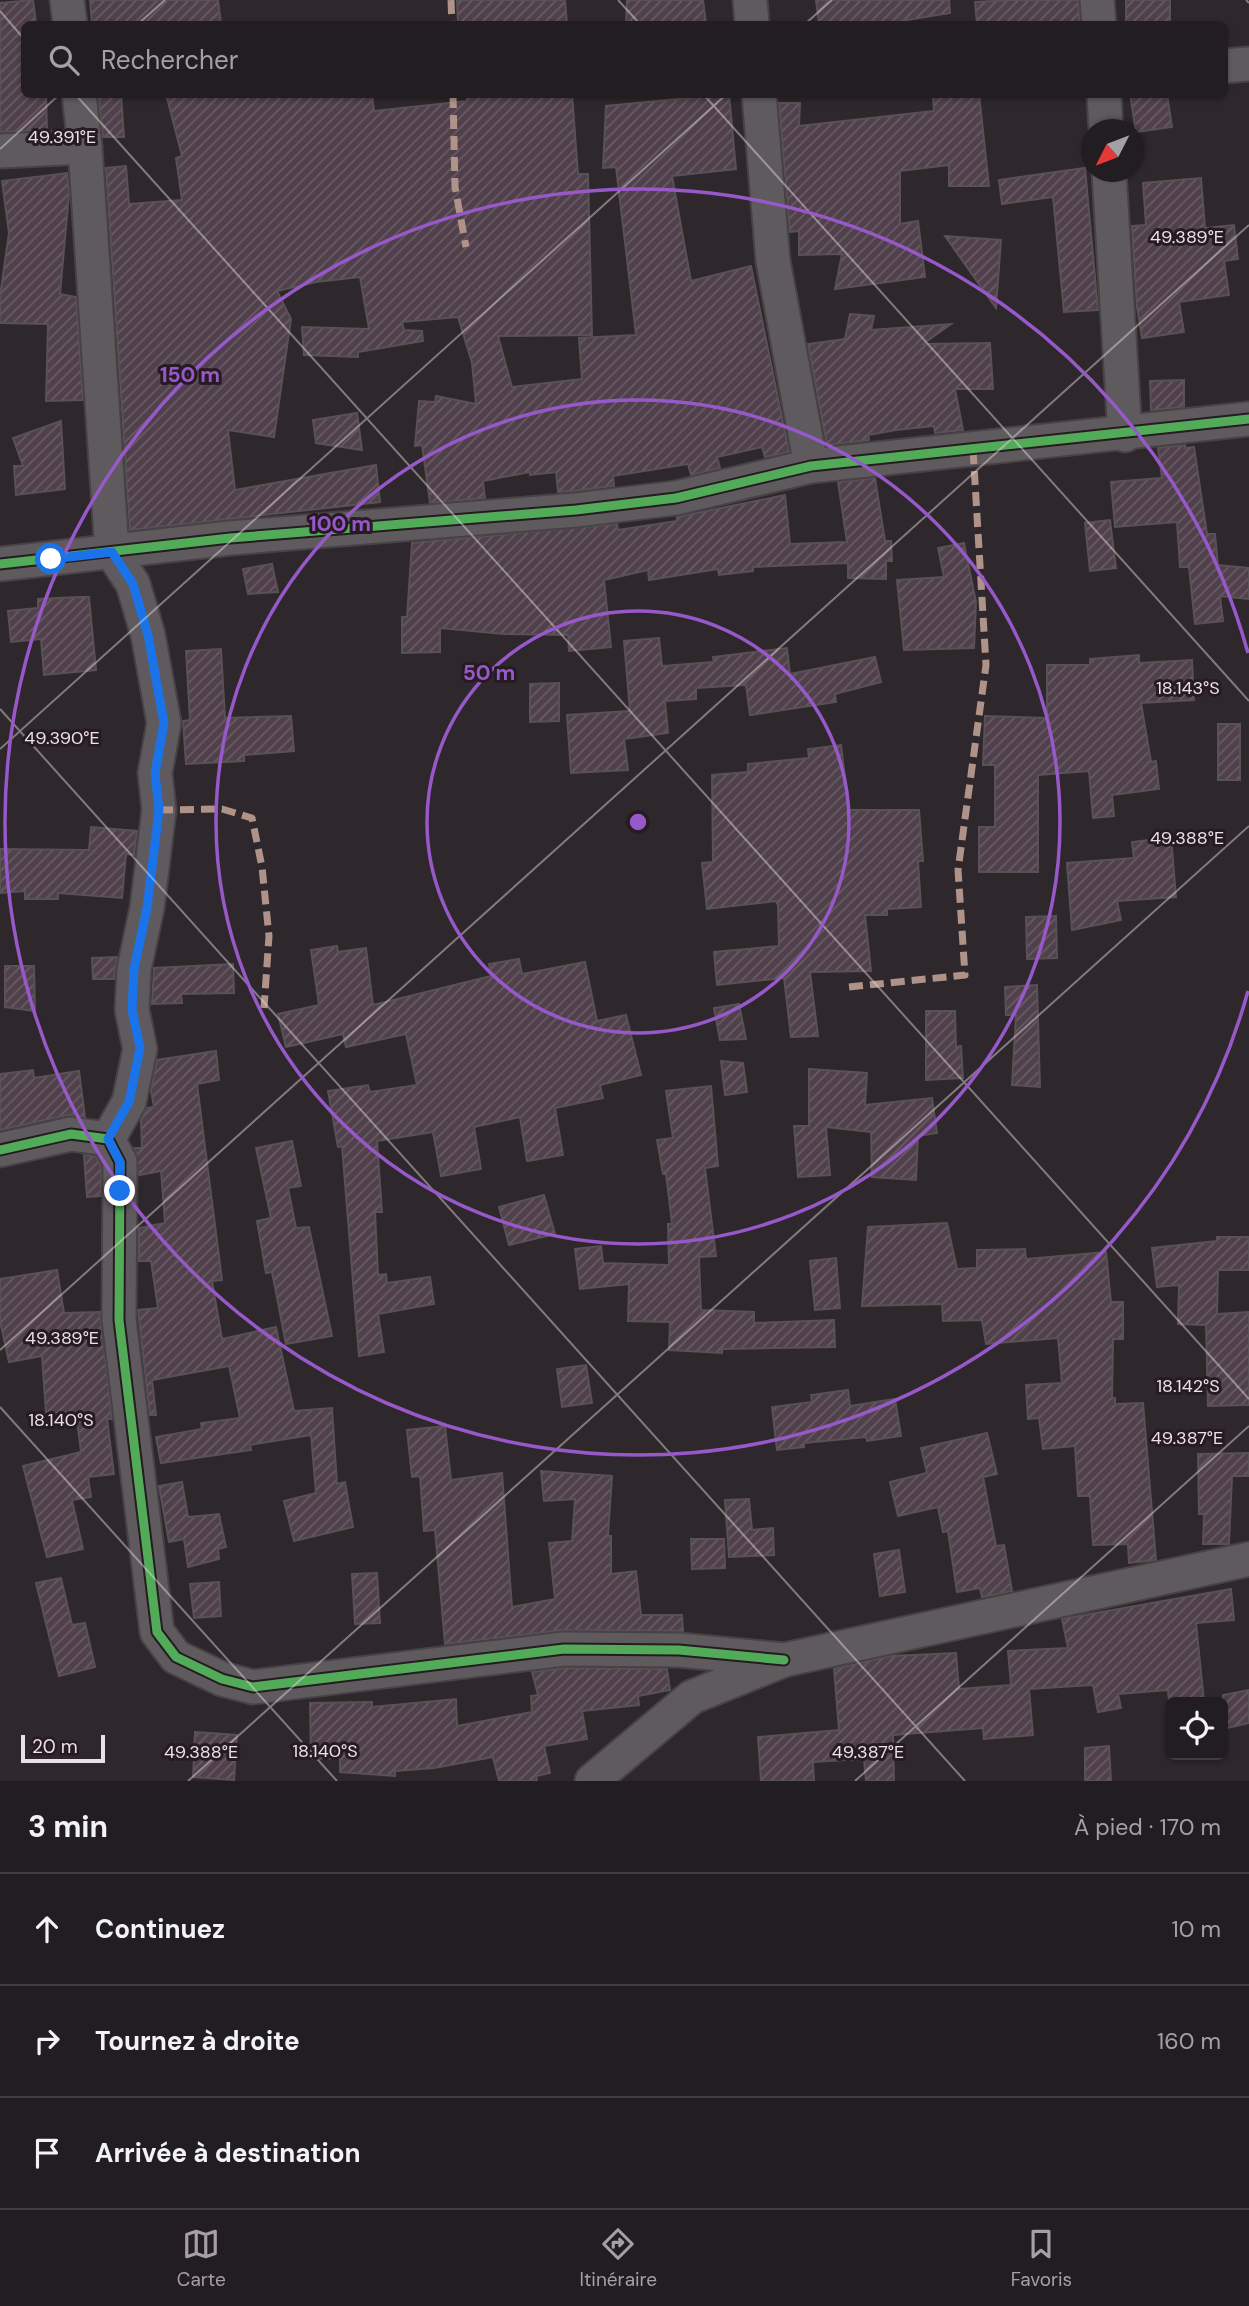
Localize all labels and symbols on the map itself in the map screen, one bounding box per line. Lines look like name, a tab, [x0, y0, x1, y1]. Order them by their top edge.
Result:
north arrow	[1081, 119, 1144, 182]
text: 49.391°E	[28, 125, 96, 149]
text: 49.389°E	[1150, 225, 1224, 249]
text: 150 m	[160, 361, 220, 389]
text: 100 m	[309, 510, 371, 538]
route start	[35, 543, 66, 574]
text: 50 m	[463, 659, 515, 687]
text: 18.143°S	[1156, 676, 1220, 700]
text: 49.390°E	[24, 726, 100, 750]
centre of rings	[626, 810, 650, 834]
text: 49.388°E	[1150, 826, 1224, 850]
route end	[104, 1175, 135, 1206]
text: 49.389°E	[25, 1326, 99, 1350]
text: 18.142°S	[1156, 1374, 1220, 1398]
text: 18.140°S	[28, 1408, 94, 1432]
text: 49.387°E	[1151, 1426, 1223, 1450]
scale bar	[21, 1732, 105, 1764]
text: 18.140°S	[292, 1739, 358, 1763]
text: 49.388°E	[164, 1740, 238, 1764]
text: 49.387°E	[832, 1740, 904, 1764]

